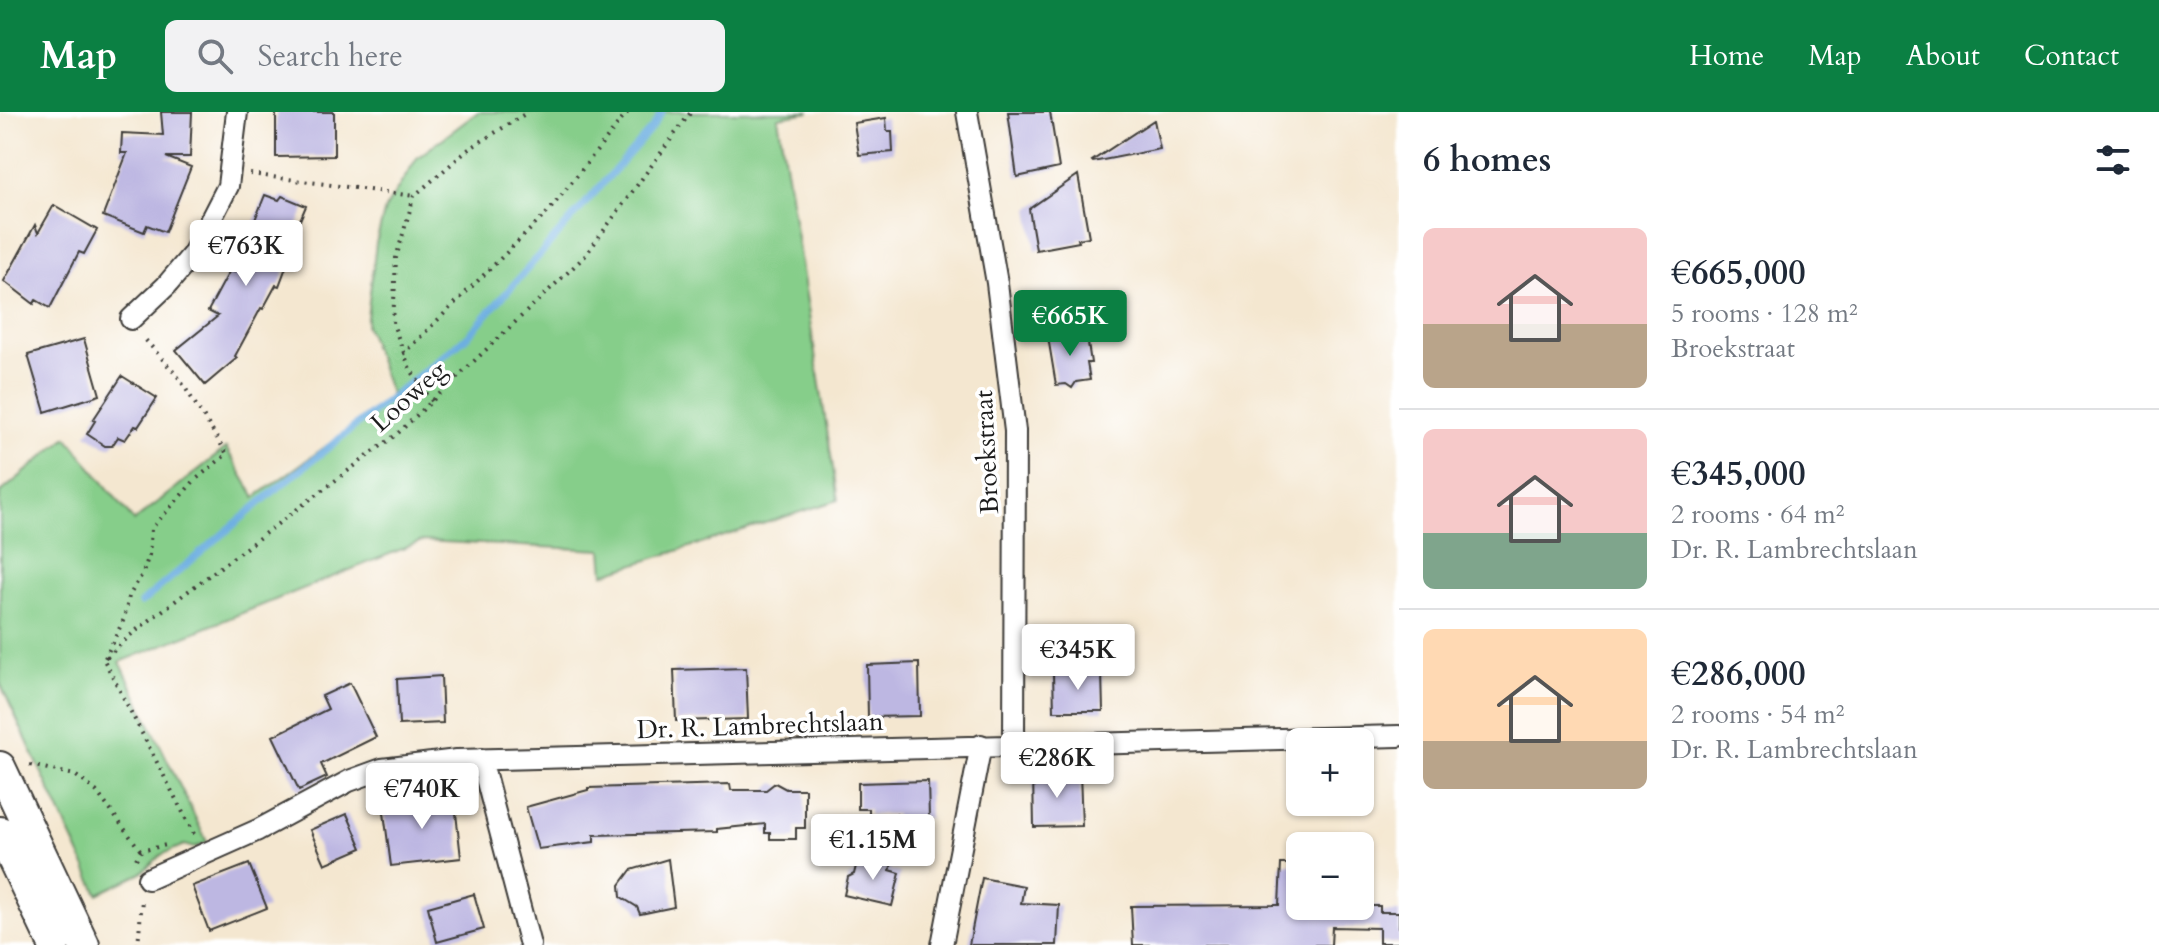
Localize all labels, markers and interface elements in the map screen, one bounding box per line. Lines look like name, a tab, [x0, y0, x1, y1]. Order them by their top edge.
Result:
search box	[165, 20, 725, 92]
text: Map	[40, 30, 117, 82]
icon: search	[193, 34, 237, 78]
text: Search here	[257, 36, 403, 77]
text: Home	[1689, 37, 1764, 75]
text: Map	[1808, 37, 1862, 75]
text: About	[1906, 37, 1980, 75]
text: Contact	[2024, 37, 2119, 75]
text: 6 homes	[1423, 137, 1551, 183]
icon: filters	[2091, 138, 2135, 182]
pin: €763K	[190, 220, 302, 288]
text: €763K	[208, 228, 284, 263]
text: €665,000	[1671, 250, 1806, 296]
icon: home	[1487, 260, 1583, 356]
pin: €665K	[1014, 290, 1126, 358]
text: 5 rooms · 128 m²	[1671, 296, 1858, 331]
text: €665K	[1032, 298, 1108, 333]
text: Broekstraat	[1671, 331, 1795, 366]
street label: Looweg	[363, 353, 454, 440]
street label: Broekstraat	[966, 389, 1007, 515]
text: €345,000	[1671, 451, 1806, 497]
icon: home	[1487, 461, 1583, 557]
text: 2 rooms · 64 m²	[1671, 497, 1844, 532]
text: Dr. R. Lambrechtslaan	[1671, 532, 1918, 567]
pin: €345K	[1022, 624, 1134, 692]
text: €345K	[1040, 632, 1116, 667]
text: €286,000	[1671, 651, 1806, 697]
icon: home	[1487, 661, 1583, 757]
text: 2 rooms · 54 m²	[1671, 697, 1844, 732]
street label: Dr. R. Lambrechtslaan	[636, 704, 884, 747]
map controls	[1286, 728, 1374, 920]
button: +	[1286, 728, 1374, 816]
pin: €286K	[1001, 732, 1113, 800]
text: Dr. R. Lambrechtslaan	[1671, 732, 1918, 767]
text: €286K	[1019, 740, 1095, 775]
pin: €740K	[366, 763, 478, 831]
text: €740K	[384, 771, 460, 806]
pin: €1.15M	[808, 814, 938, 882]
text: €1.15M	[829, 822, 917, 857]
button: −	[1286, 832, 1374, 920]

